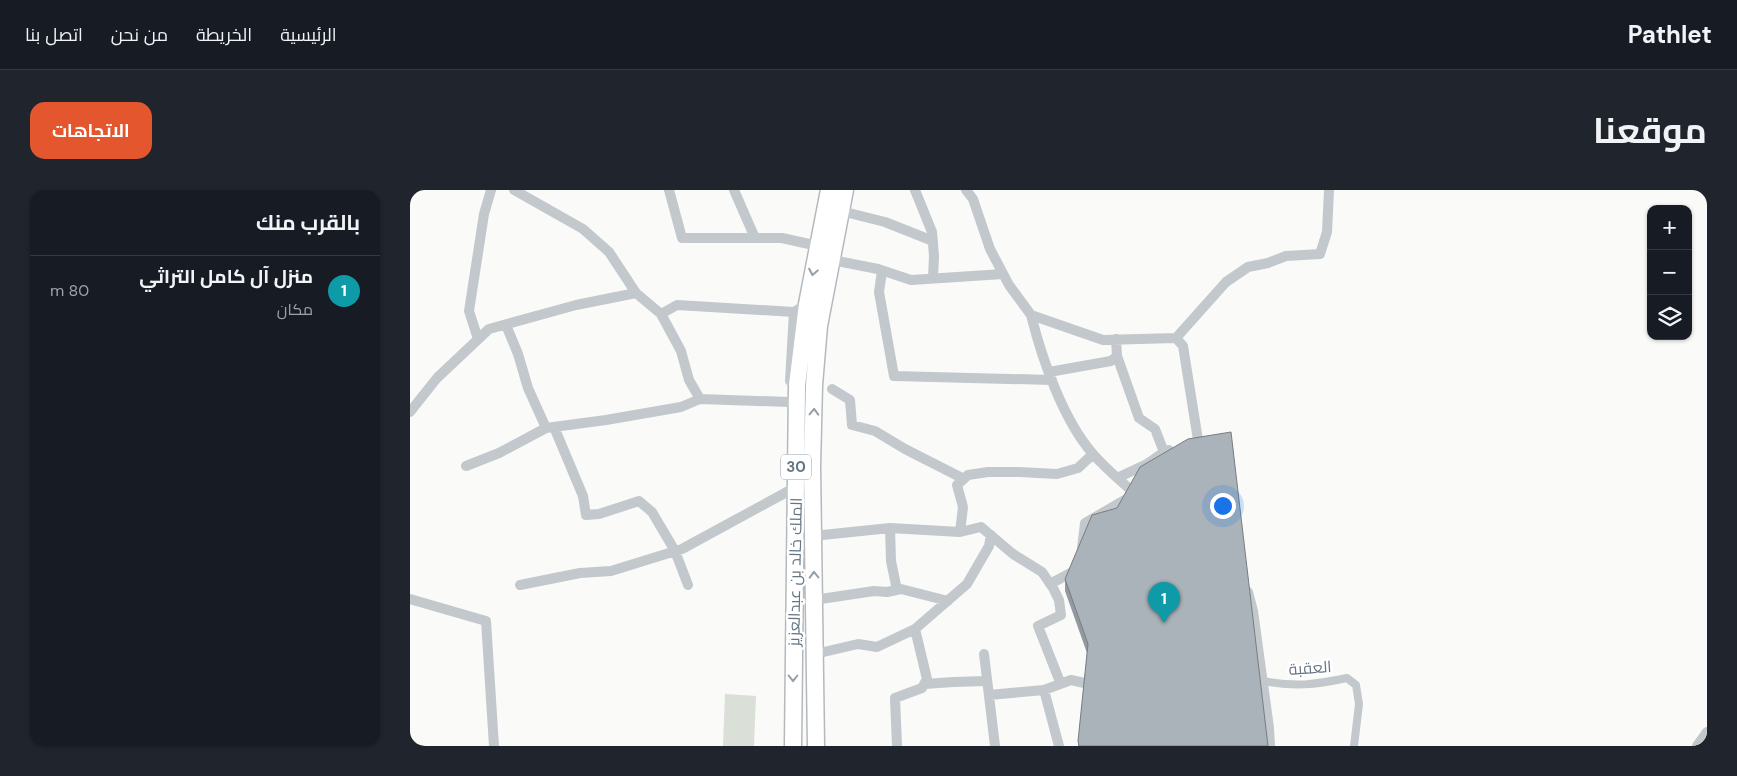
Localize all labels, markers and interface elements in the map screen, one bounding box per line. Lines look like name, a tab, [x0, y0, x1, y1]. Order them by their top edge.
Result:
text: Pathlet	[1628, 19, 1712, 50]
text: اتصل بنا	[25, 23, 83, 47]
text: من نحن	[111, 23, 168, 47]
text: الخريطة	[196, 23, 252, 47]
text: الرئيسية	[280, 23, 337, 47]
button: الاتجاهات	[30, 102, 152, 159]
text: موقعنا	[1593, 108, 1707, 154]
map controls	[1647, 205, 1692, 340]
button: +	[1647, 205, 1692, 250]
text: بالقرب منك	[256, 209, 360, 237]
button: −	[1647, 250, 1692, 295]
text: منزل آل كامل التراثي	[139, 264, 313, 289]
one-way arrow	[809, 268, 819, 277]
text: 80 m	[50, 280, 89, 301]
text: 1	[341, 280, 347, 301]
button: layers	[1647, 295, 1692, 340]
text: مكان	[277, 299, 313, 320]
one-way arrow	[808, 408, 819, 416]
road number: 30	[781, 454, 811, 480]
your location	[1210, 493, 1236, 519]
street label: الملك خالد بن عبدالعزيز	[783, 497, 807, 648]
one-way arrow	[809, 571, 819, 578]
pin: 1	[1148, 582, 1180, 623]
street label: العقبة	[1288, 656, 1332, 680]
one-way arrow	[788, 675, 798, 683]

